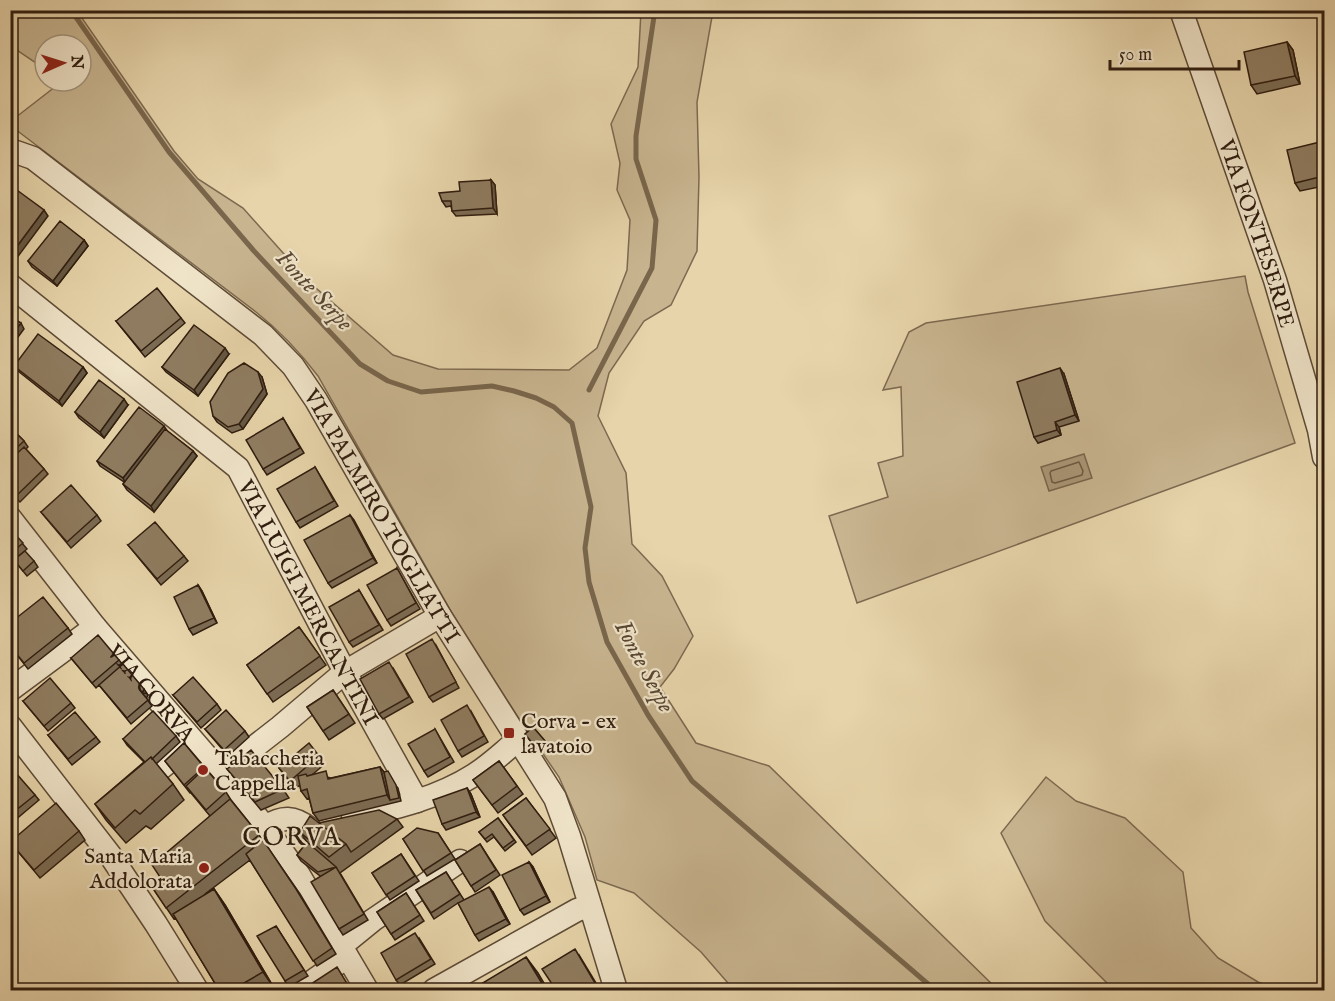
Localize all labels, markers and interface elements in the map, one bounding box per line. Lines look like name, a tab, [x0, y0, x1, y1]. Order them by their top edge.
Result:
north arrow	[33, 33, 93, 93]
scale bar	[1110, 33, 1239, 71]
text: 50 m	[1119, 44, 1152, 67]
text: N	[66, 54, 86, 70]
street label: VIA FONTESERPE	[1211, 135, 1300, 331]
water label: Fonte Serpe	[268, 244, 359, 338]
street label: VIA PALMIRO TOGLIATTI	[296, 383, 465, 649]
street label: VIA LUIGI MERCANTINI	[230, 474, 384, 731]
water label: Fonte Serpe	[606, 615, 681, 718]
street label: VIA CORVA	[99, 638, 201, 750]
place label: Corva - ex lavatoio	[521, 708, 617, 761]
marker: Corva - ex lavatoio	[502, 726, 516, 740]
place label: Tabaccheria Cappella	[215, 745, 325, 798]
marker: Tabaccheria Cappella	[196, 763, 210, 777]
district label: CORVA	[242, 821, 342, 854]
place label: Santa Maria Addolorata	[84, 843, 192, 896]
marker: Santa Maria Addolorata	[197, 861, 211, 875]

